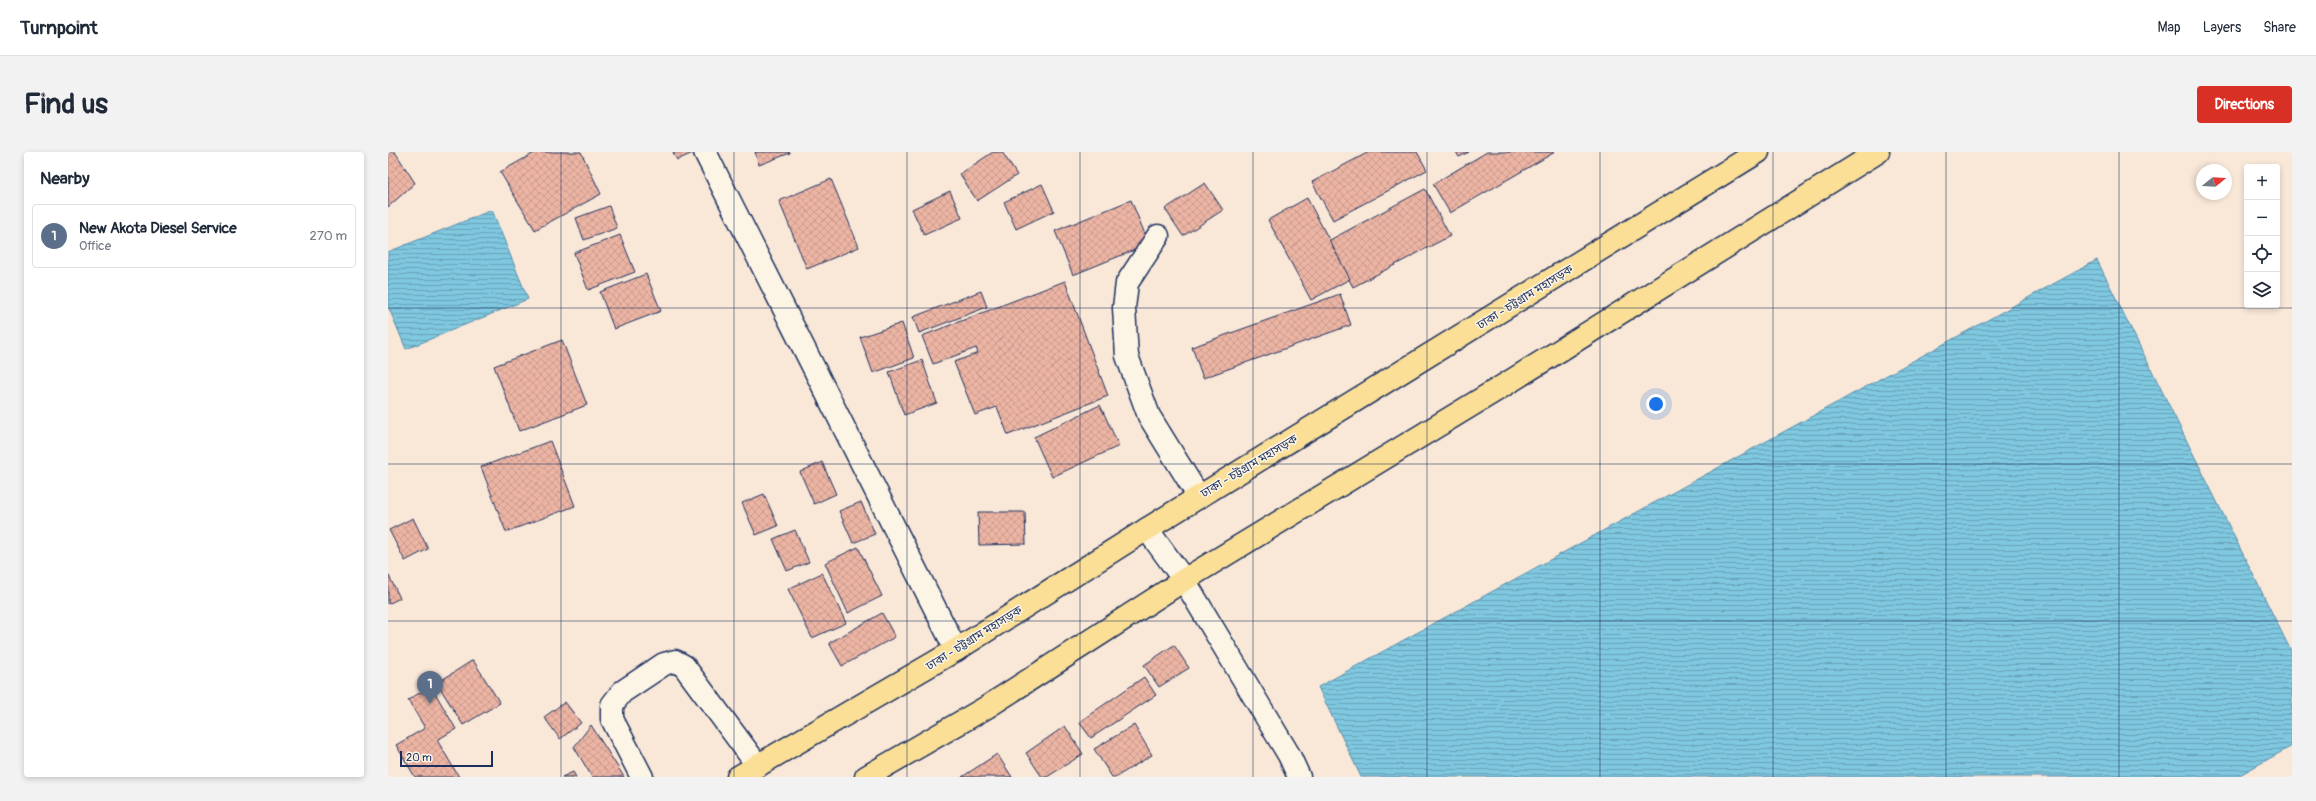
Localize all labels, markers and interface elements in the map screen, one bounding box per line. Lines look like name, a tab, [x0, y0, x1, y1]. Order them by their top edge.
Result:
text: Turnpoint	[20, 16, 98, 40]
text: Map	[2158, 19, 2181, 36]
text: Layers	[2203, 19, 2241, 36]
text: Share	[2263, 19, 2296, 36]
button: Directions	[2197, 86, 2292, 123]
text: Find us	[24, 87, 108, 122]
north arrow	[2196, 164, 2232, 200]
map controls	[2244, 164, 2280, 308]
button: +	[2244, 164, 2280, 200]
text: Nearby	[40, 168, 89, 189]
button: −	[2244, 200, 2280, 236]
text: New Akota Diesel Service	[79, 219, 237, 238]
text: 1	[51, 228, 57, 244]
text: 270 m	[310, 228, 347, 244]
button: locate	[2244, 236, 2280, 272]
text: Office	[79, 238, 111, 254]
street label: ঢাকা - চট্টগ্রাম মহাসড়ক	[1473, 261, 1576, 334]
button: layers	[2244, 272, 2280, 308]
your location	[1646, 394, 1666, 414]
street label: ঢাকা - চট্টগ্রাম মহাসড়ক	[1197, 431, 1301, 502]
street label: ঢাকা - চট্টগ্রাম মহাসড়ক	[922, 602, 1025, 675]
pin: 1	[417, 671, 443, 704]
scale bar	[400, 749, 493, 768]
text: 20 m	[406, 751, 432, 764]

